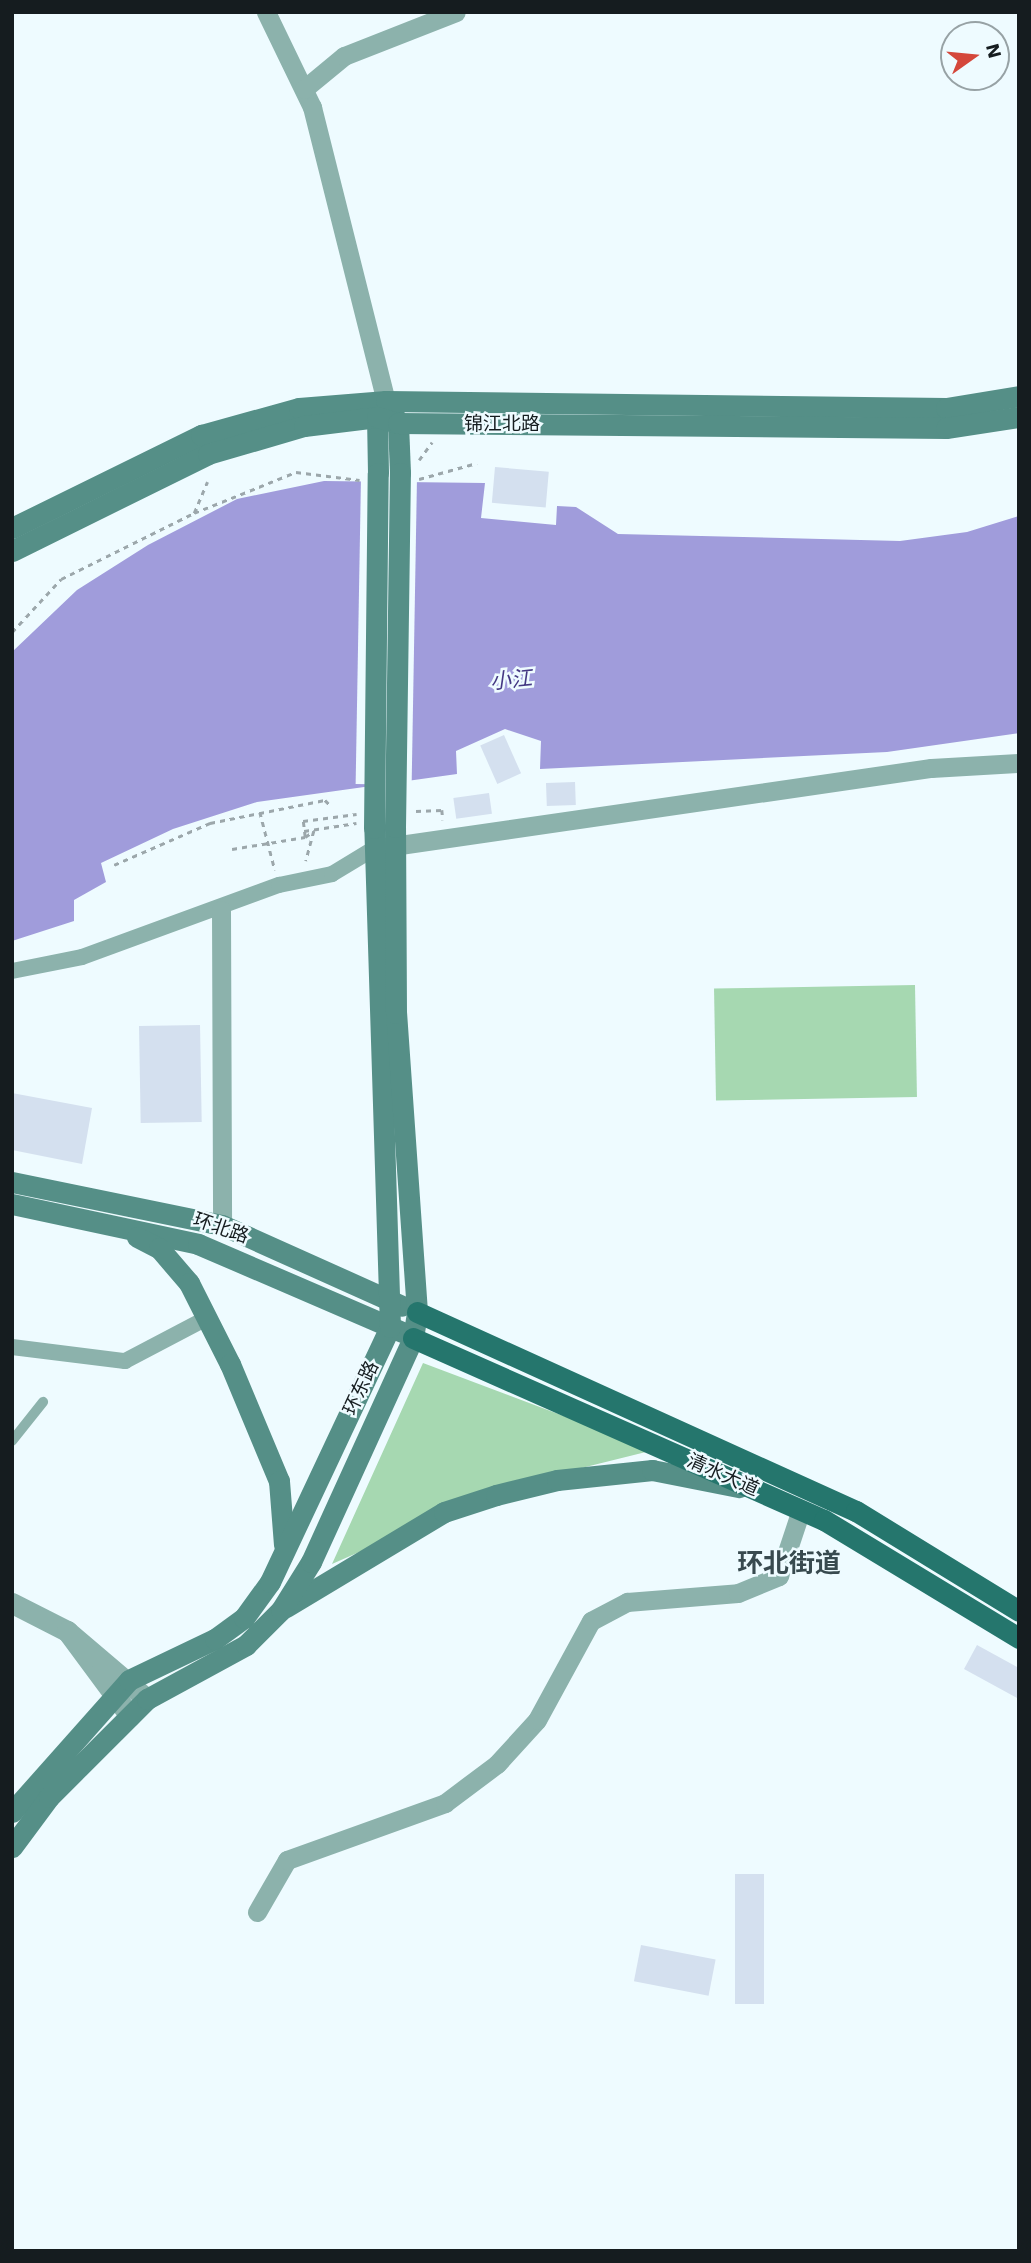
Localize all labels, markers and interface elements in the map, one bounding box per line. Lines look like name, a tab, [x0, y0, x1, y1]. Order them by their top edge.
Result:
north arrow	[940, 21, 1010, 91]
text: N	[981, 41, 1007, 61]
street label: 锦江北路	[464, 413, 540, 435]
water label: 小江	[489, 665, 533, 695]
street label: 环北路	[190, 1208, 252, 1248]
street label: 环东路	[339, 1357, 383, 1419]
street label: 清水大道	[684, 1449, 762, 1501]
district label: 环北街道	[737, 1548, 841, 1580]

